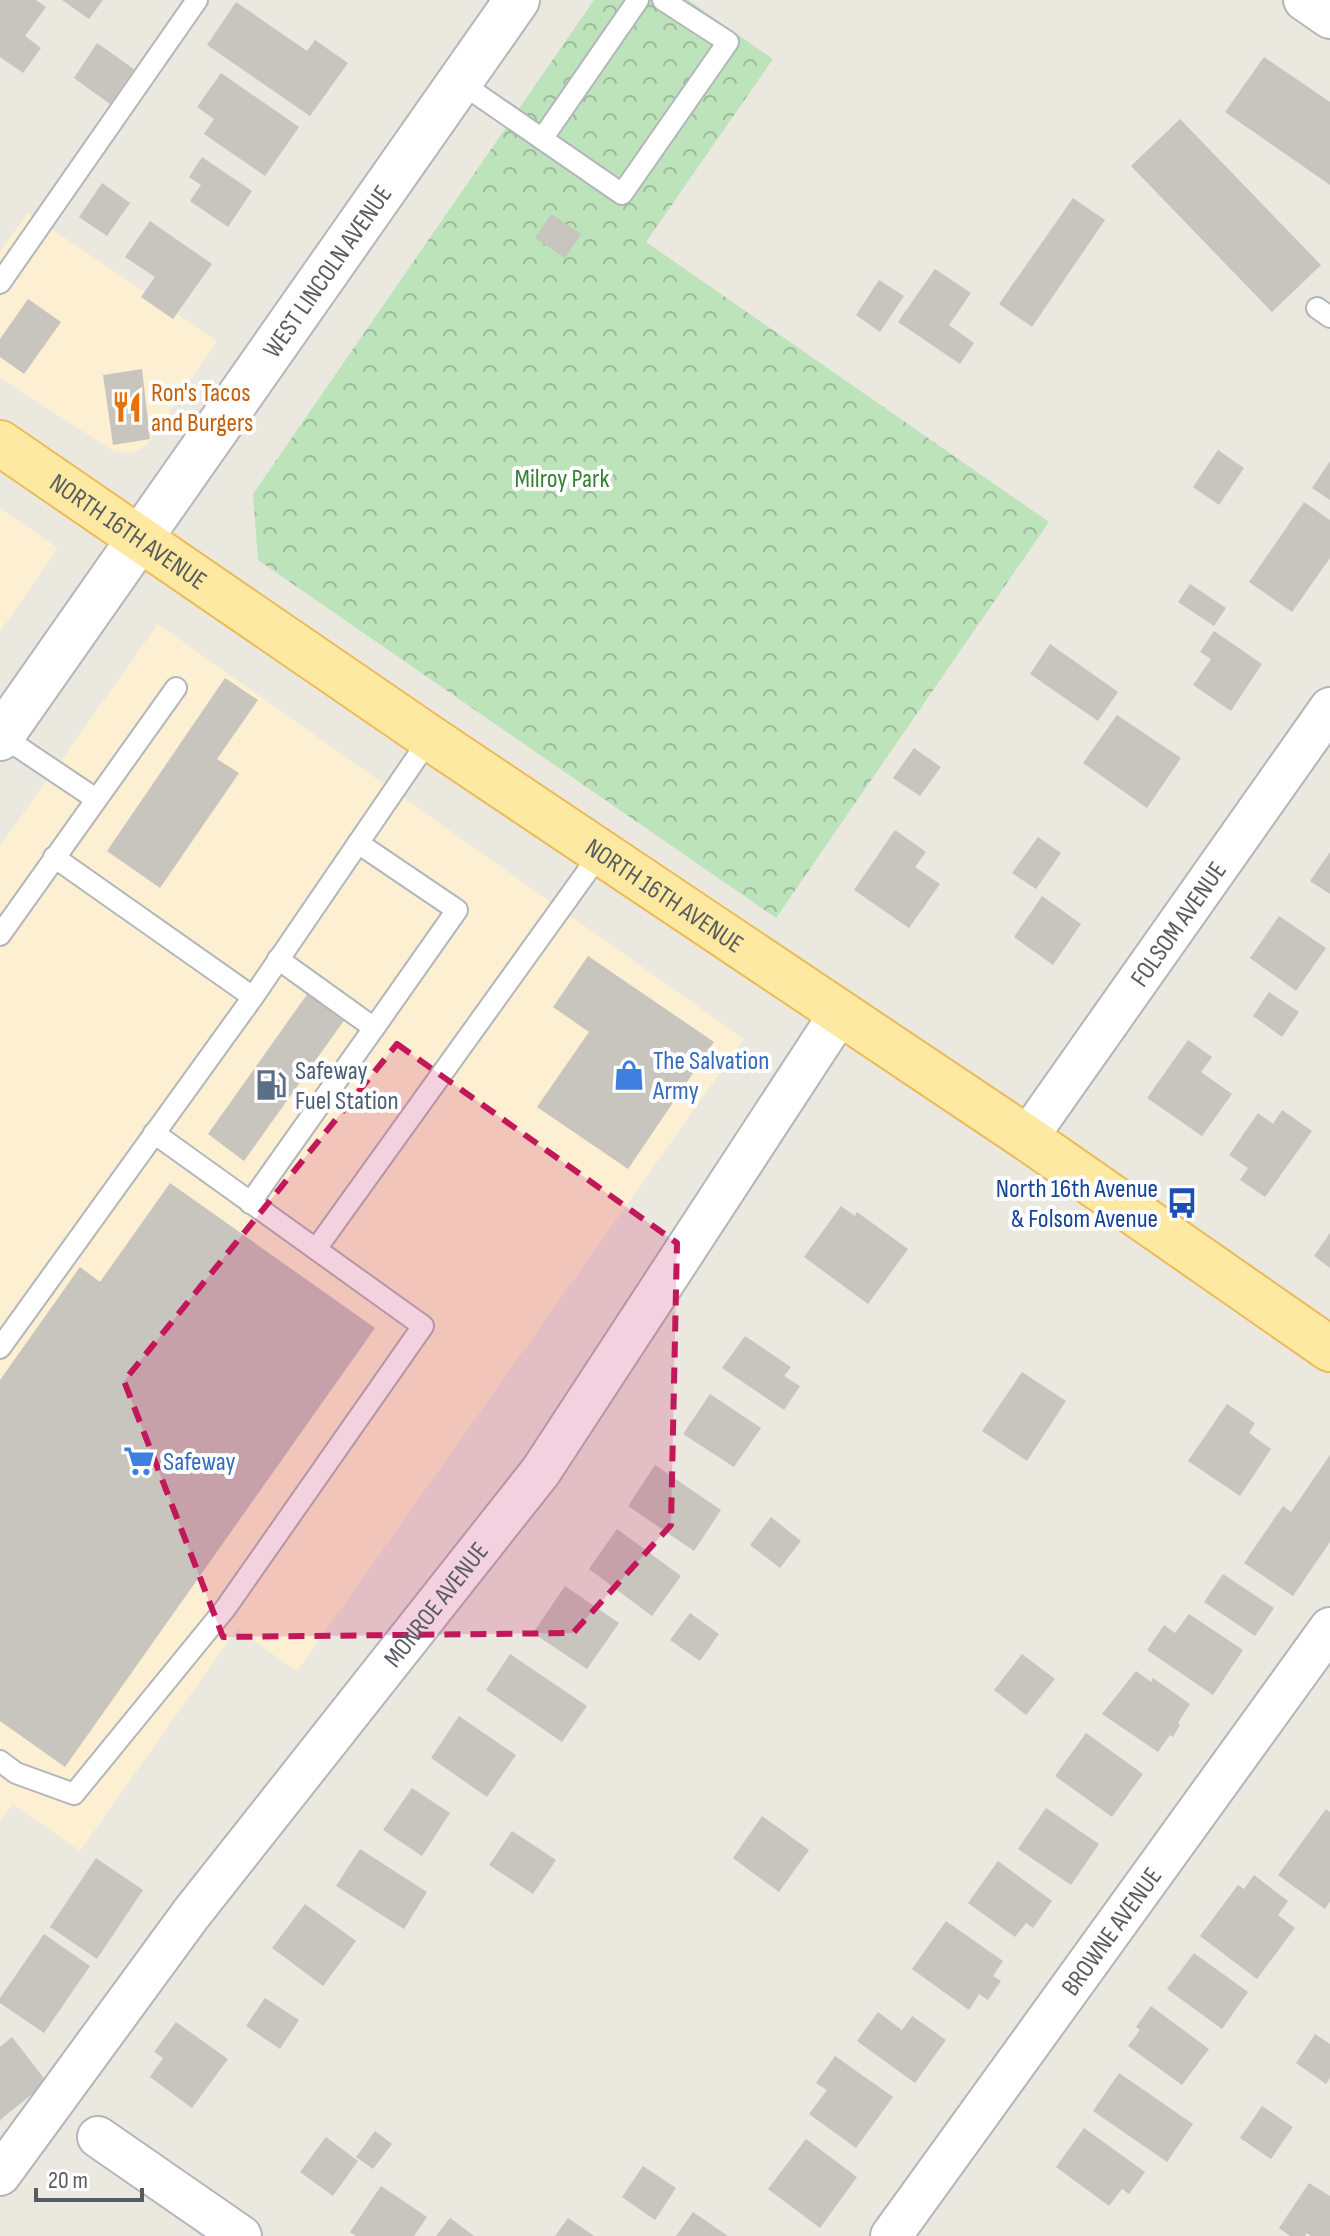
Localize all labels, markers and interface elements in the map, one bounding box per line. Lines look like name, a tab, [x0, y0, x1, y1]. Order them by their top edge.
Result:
street label: WEST LINCOLN AVENUE	[257, 180, 399, 364]
place label: Ron's Tacos and Burgers	[151, 378, 253, 439]
restaurant icon: Ron's Tacos and Burgers	[110, 390, 144, 424]
park label: Milroy Park	[515, 464, 610, 495]
street label: NORTH 16TH AVENUE	[43, 468, 212, 597]
street label: NORTH 16TH AVENUE	[579, 833, 749, 960]
street label: FOLSOM AVENUE	[1125, 856, 1234, 993]
place label: The Salvation Army	[652, 1046, 769, 1107]
place label: Safeway Fuel Station	[295, 1056, 399, 1117]
shop icon: The Salvation Army	[612, 1058, 646, 1092]
fuel station icon: Safeway Fuel Station	[254, 1068, 288, 1102]
place label: North 16th Avenue & Folsom Avenue	[996, 1174, 1158, 1235]
bus stop icon: North 16th Avenue & Folsom Avenue	[1165, 1186, 1199, 1220]
supermarket icon: Safeway	[122, 1444, 156, 1478]
place label: Safeway	[163, 1447, 236, 1478]
street label: MONROE AVENUE	[378, 1537, 496, 1674]
street label: BROWNE AVENUE	[1056, 1862, 1169, 2002]
scale bar	[36, 2152, 142, 2202]
text: 20 m	[48, 2166, 88, 2195]

